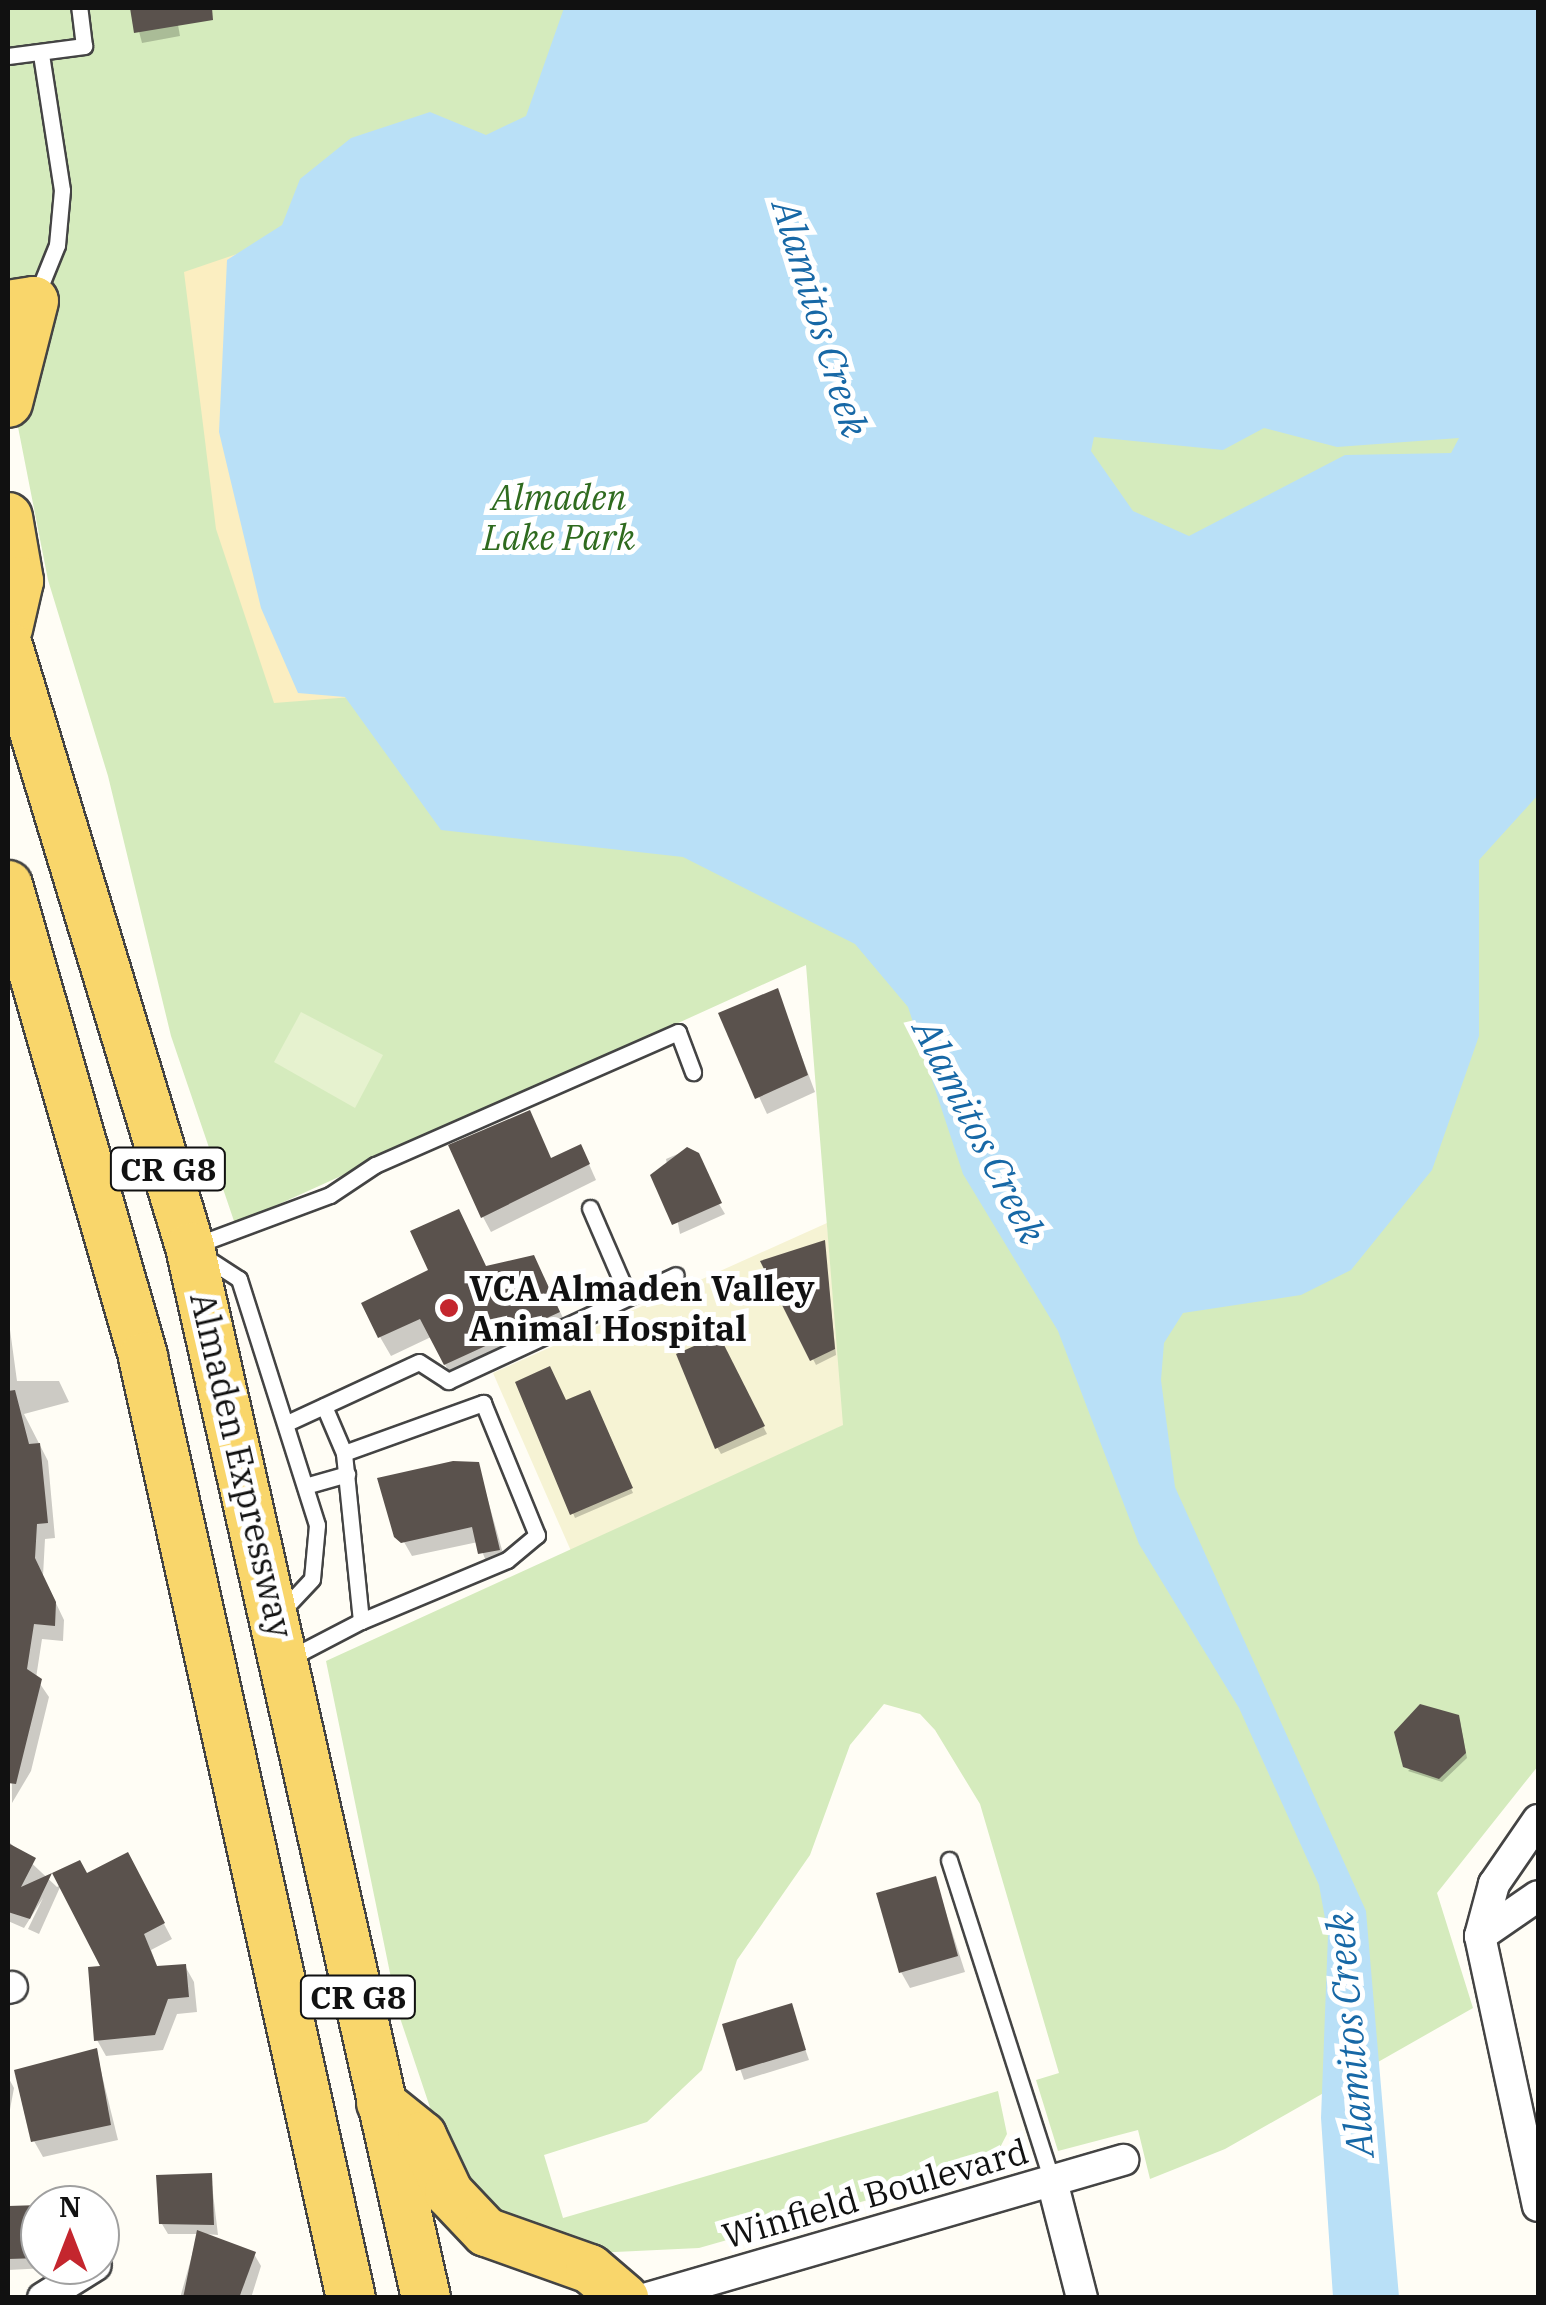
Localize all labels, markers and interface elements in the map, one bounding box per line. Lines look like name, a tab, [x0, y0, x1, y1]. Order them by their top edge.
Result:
water label: Alamitos Creek	[763, 194, 879, 442]
park label: Almaden Lake Park	[483, 476, 635, 558]
water label: Alamitos Creek	[904, 1011, 1056, 1251]
road number: CR G8	[108, 1142, 228, 1196]
place label: VCA Almaden Valley Animal Hospital	[469, 1267, 815, 1349]
street label: Almaden Expressway	[182, 1288, 302, 1642]
marker: VCA Almaden Valley Animal Hospital	[438, 1297, 460, 1319]
water label: Alamitos Creek	[1316, 1911, 1382, 2159]
road number: CR G8	[298, 1970, 418, 2024]
street label: Winfield Boulevard	[717, 2129, 1033, 2257]
north arrow	[20, 2185, 120, 2285]
text: N	[59, 2188, 81, 2225]

